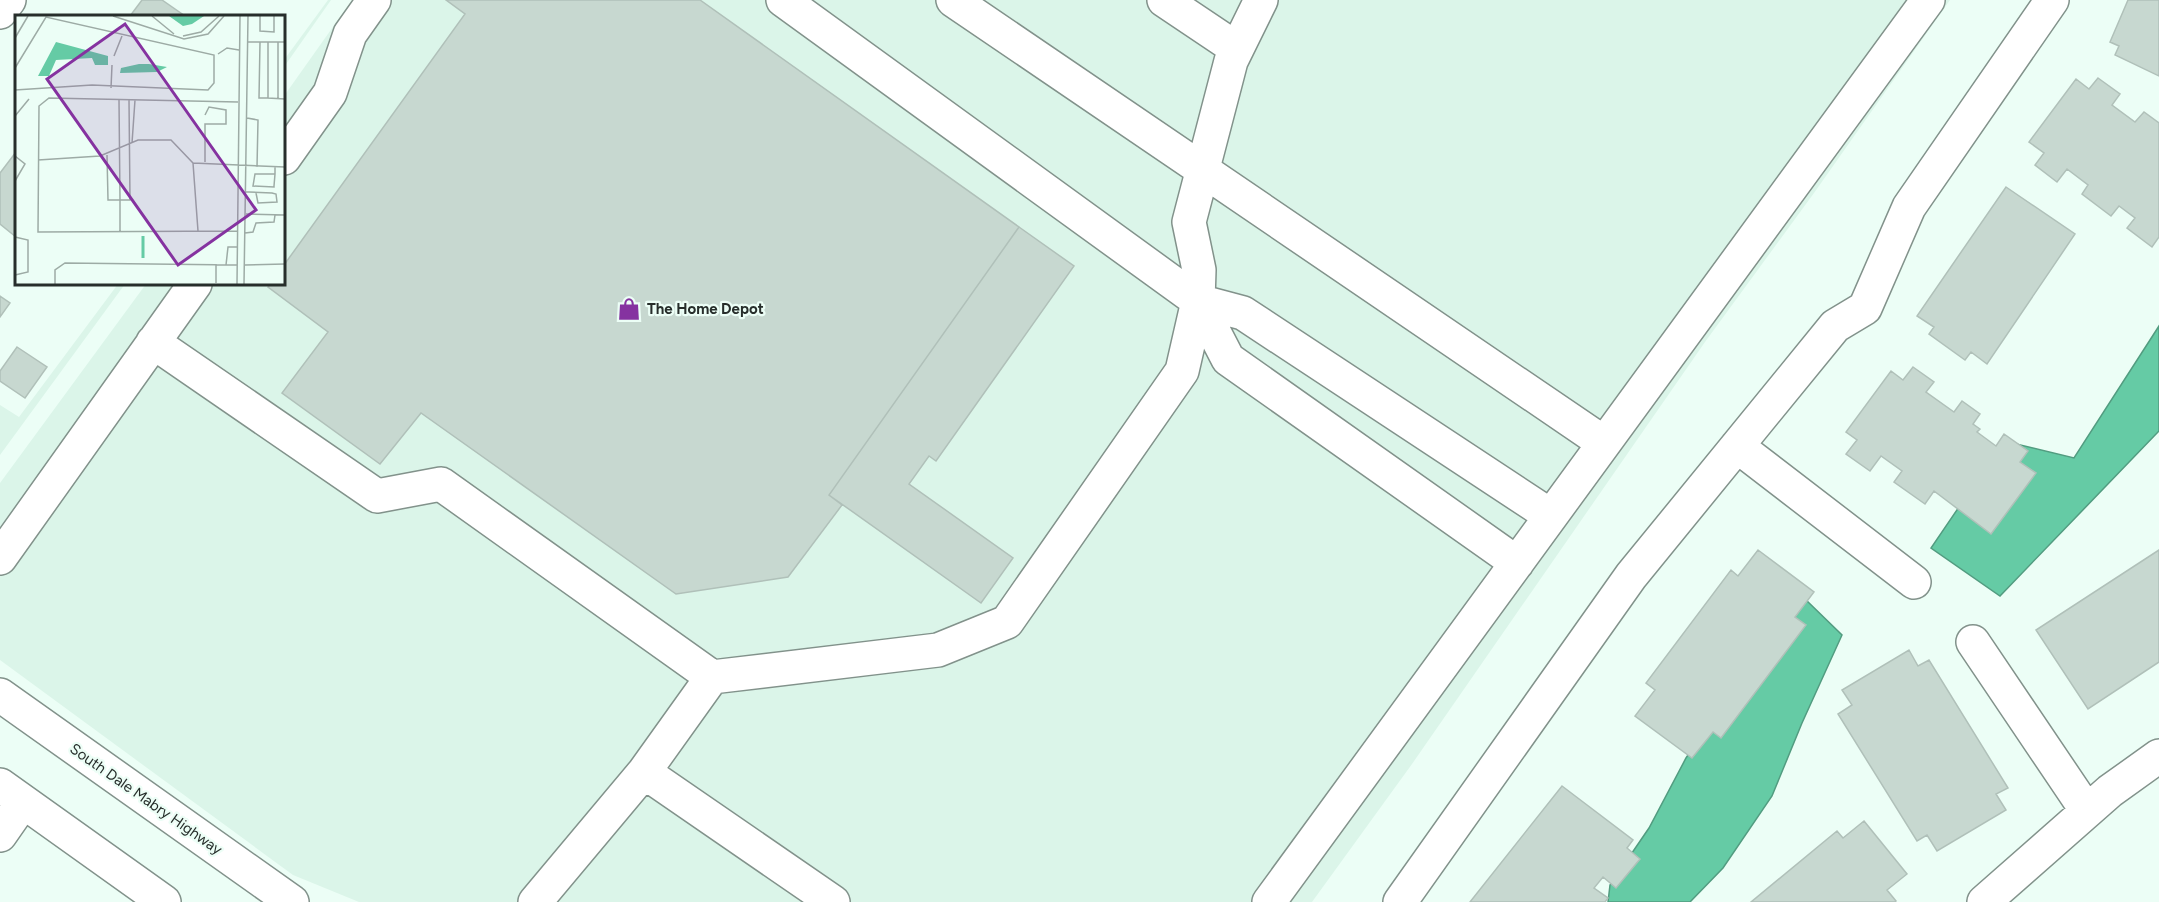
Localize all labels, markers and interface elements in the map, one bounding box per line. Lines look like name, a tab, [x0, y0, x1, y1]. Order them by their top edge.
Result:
inset map	[15, 15, 285, 285]
shop icon: The Home Depot	[616, 296, 642, 322]
place label: The Home Depot	[647, 300, 764, 318]
street label: South Dale Mabry Highway	[66, 739, 226, 859]

